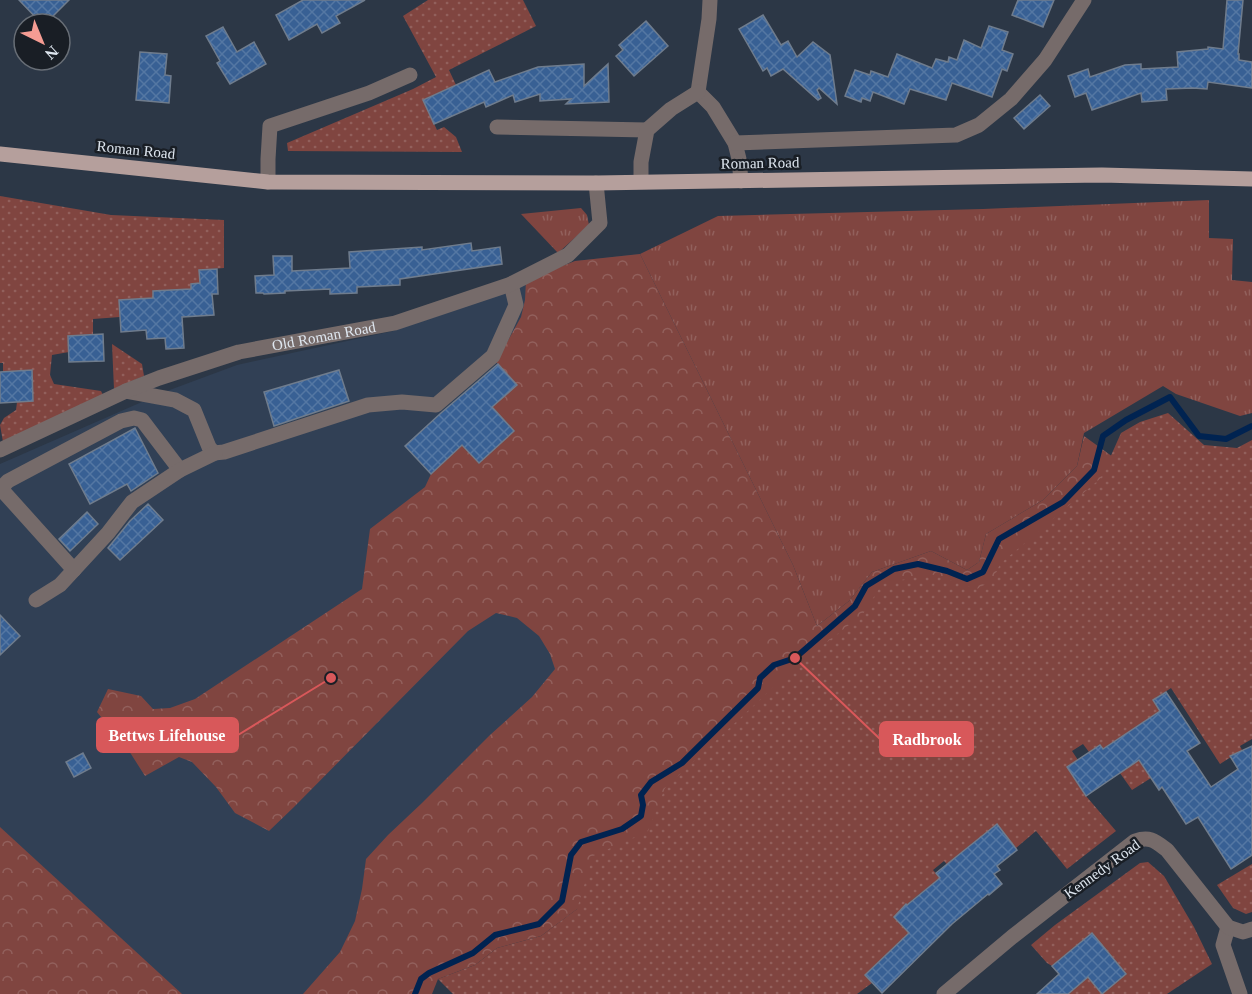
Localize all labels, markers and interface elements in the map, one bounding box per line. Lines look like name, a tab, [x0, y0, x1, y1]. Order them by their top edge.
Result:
north arrow	[12, 12, 72, 72]
text: N	[42, 42, 62, 63]
street label: Roman Road	[96, 138, 176, 162]
street label: Roman Road	[720, 154, 800, 172]
street label: Old Roman Road	[271, 319, 377, 354]
callout: Bettws Lifehouse	[97, 718, 238, 752]
callout: Radbrook	[880, 722, 973, 756]
text: Bettws Lifehouse	[109, 727, 225, 744]
text: Radbrook	[892, 731, 962, 748]
street label: Kennedy Road	[1061, 836, 1143, 902]

